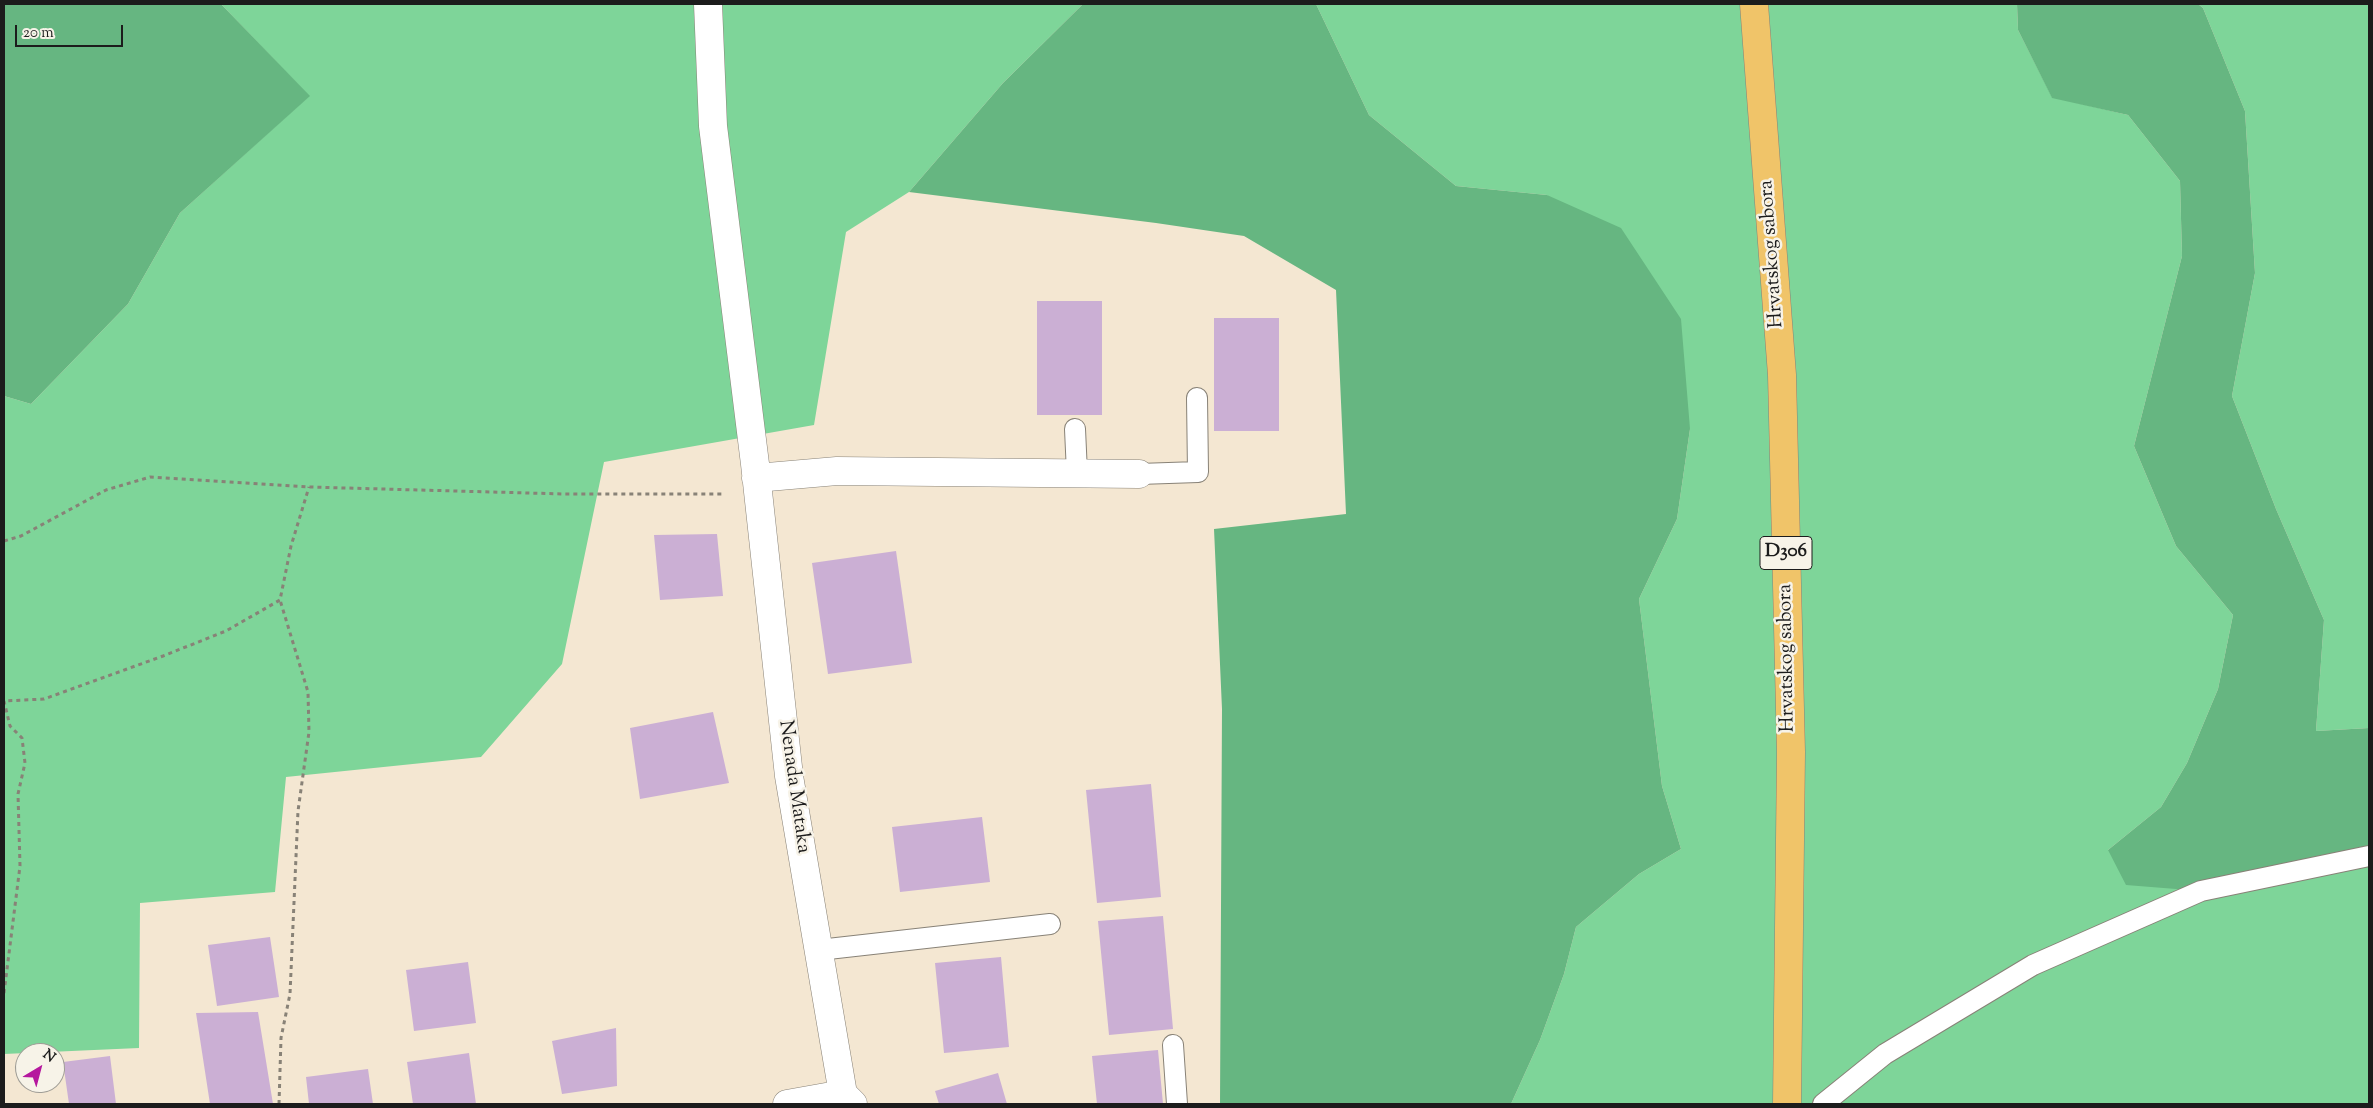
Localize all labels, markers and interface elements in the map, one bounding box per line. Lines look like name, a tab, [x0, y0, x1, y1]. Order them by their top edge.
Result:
scale bar	[18, 15, 125, 47]
text: 20 m	[23, 23, 54, 44]
street label: Hrvatskog sabora	[1756, 179, 1790, 329]
road number: D306	[1760, 536, 1812, 570]
street label: Hrvatskog sabora	[1775, 584, 1801, 732]
street label: Nenada Mataka	[772, 719, 814, 855]
north arrow	[15, 1043, 65, 1093]
text: N	[38, 1045, 59, 1068]

